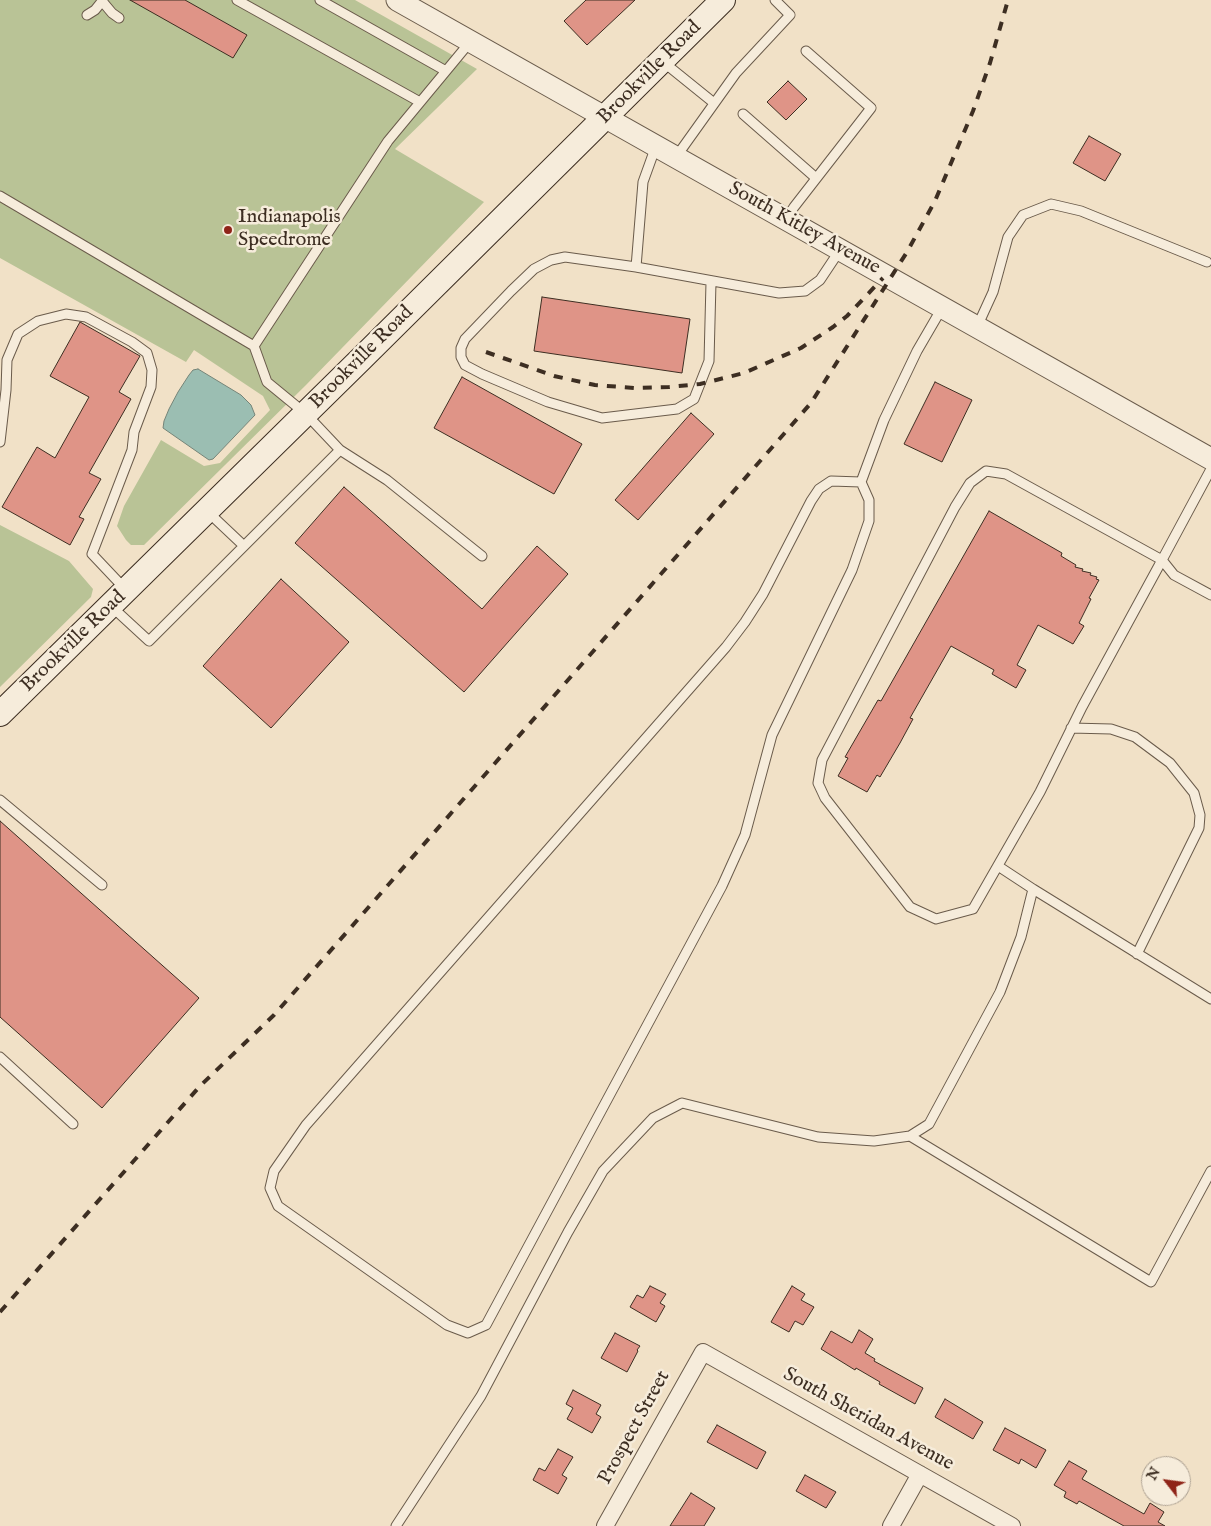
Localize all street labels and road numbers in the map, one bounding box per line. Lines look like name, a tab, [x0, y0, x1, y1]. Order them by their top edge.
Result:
street label: Brookville Road	[593, 16, 707, 130]
street label: South Kitley Avenue	[724, 177, 884, 281]
street label: Brookville Road	[305, 301, 419, 415]
street label: Brookville Road	[17, 586, 131, 698]
street label: South Sheridan Avenue	[779, 1363, 957, 1477]
street label: Prospect Street	[594, 1367, 676, 1489]

